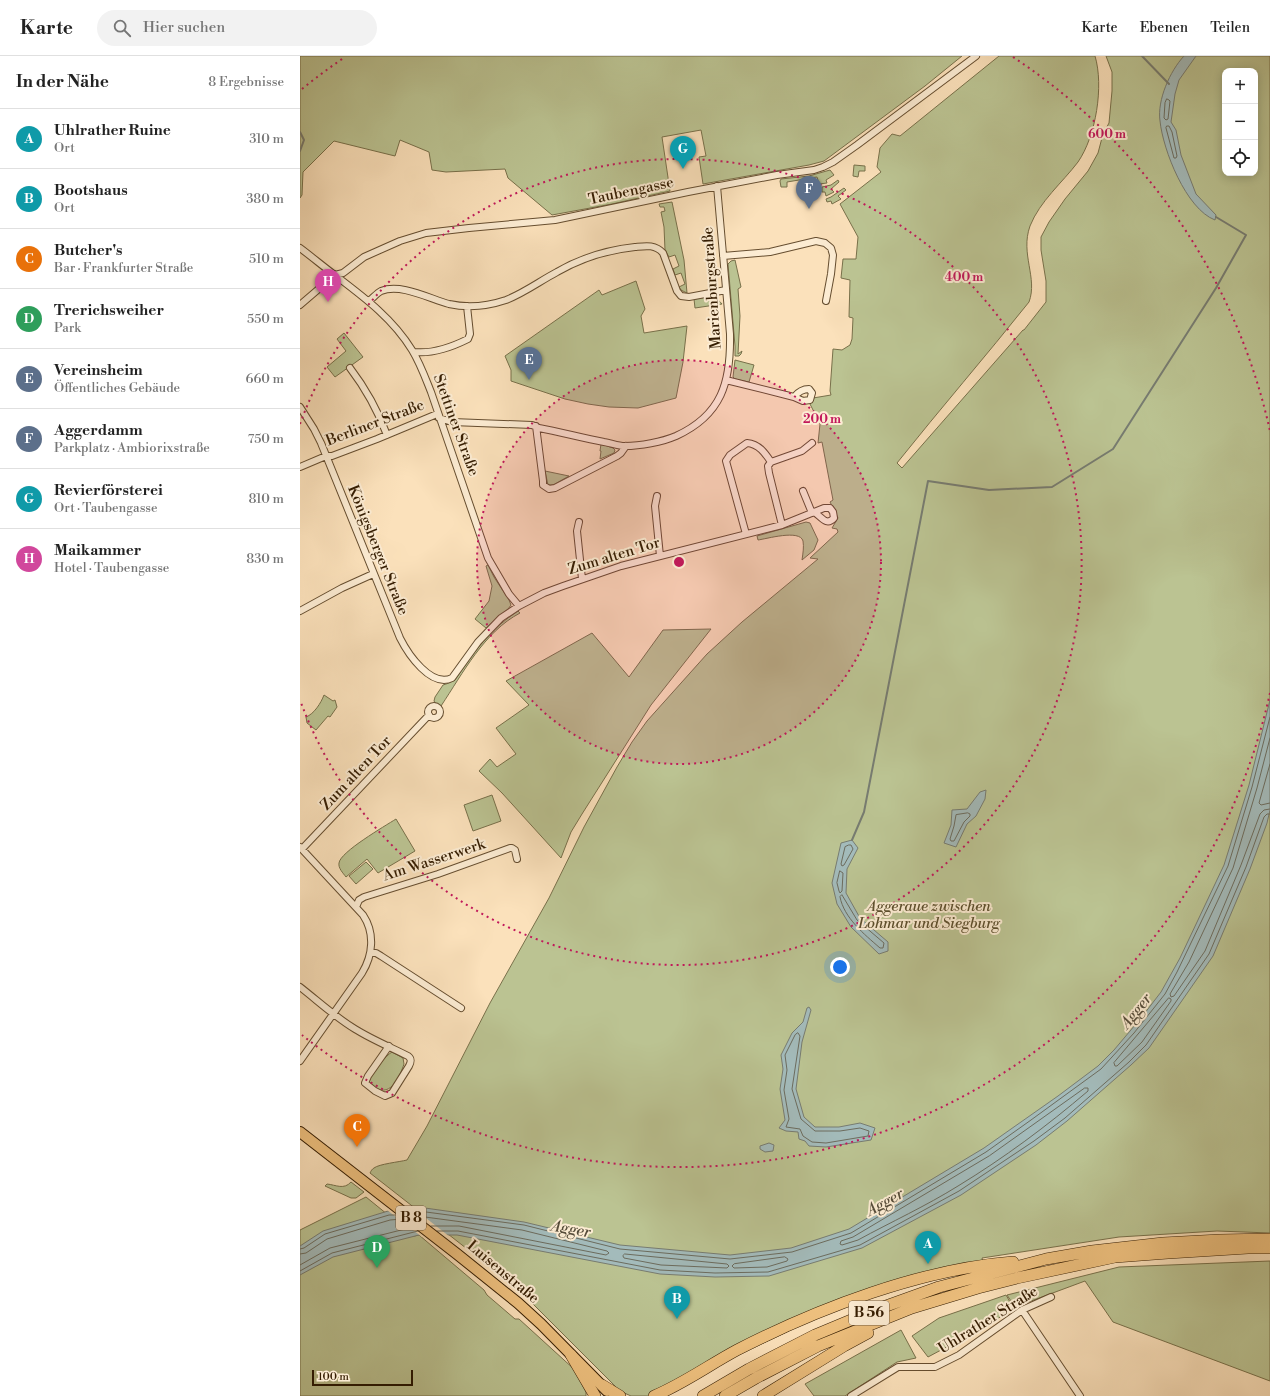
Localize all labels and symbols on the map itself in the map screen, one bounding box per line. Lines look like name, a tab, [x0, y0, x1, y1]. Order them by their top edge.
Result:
text: 600 m	[1088, 127, 1126, 142]
pin: G	[670, 136, 696, 169]
street label: Taubengasse	[586, 173, 676, 209]
pin: F	[796, 176, 822, 209]
street label: Marienburgstraße	[698, 226, 726, 350]
pin: H	[315, 269, 341, 302]
text: 400 m	[945, 270, 983, 285]
pin: E	[516, 347, 542, 380]
street label: Stettiner Straße	[429, 371, 483, 479]
street label: Berliner Straße	[322, 396, 427, 451]
text: 200 m	[803, 412, 841, 427]
street label: Königsberger Straße	[343, 482, 413, 618]
street label: Zum alten Tor	[566, 533, 663, 579]
centre of rings	[672, 555, 686, 569]
street label: Zum alten Tor	[316, 731, 396, 814]
street label: Am Wasserwerk	[379, 834, 489, 886]
park label: Aggeraue zwischen Lohmar und Siegburg	[857, 897, 1001, 933]
your location	[830, 957, 850, 977]
water label: Agger	[1114, 988, 1157, 1034]
pin: C	[344, 1114, 370, 1147]
water label: Agger	[861, 1183, 908, 1221]
road number: B 8	[396, 1206, 426, 1230]
water label: Agger	[548, 1215, 593, 1243]
pin: A	[915, 1231, 941, 1264]
pin: D	[364, 1235, 390, 1268]
street label: Luisenstraße	[463, 1236, 543, 1308]
street label: Uhlrather Straße	[935, 1282, 1041, 1358]
pin: B	[664, 1286, 690, 1319]
road number: B 56	[849, 1301, 889, 1325]
scale bar	[312, 1368, 413, 1387]

